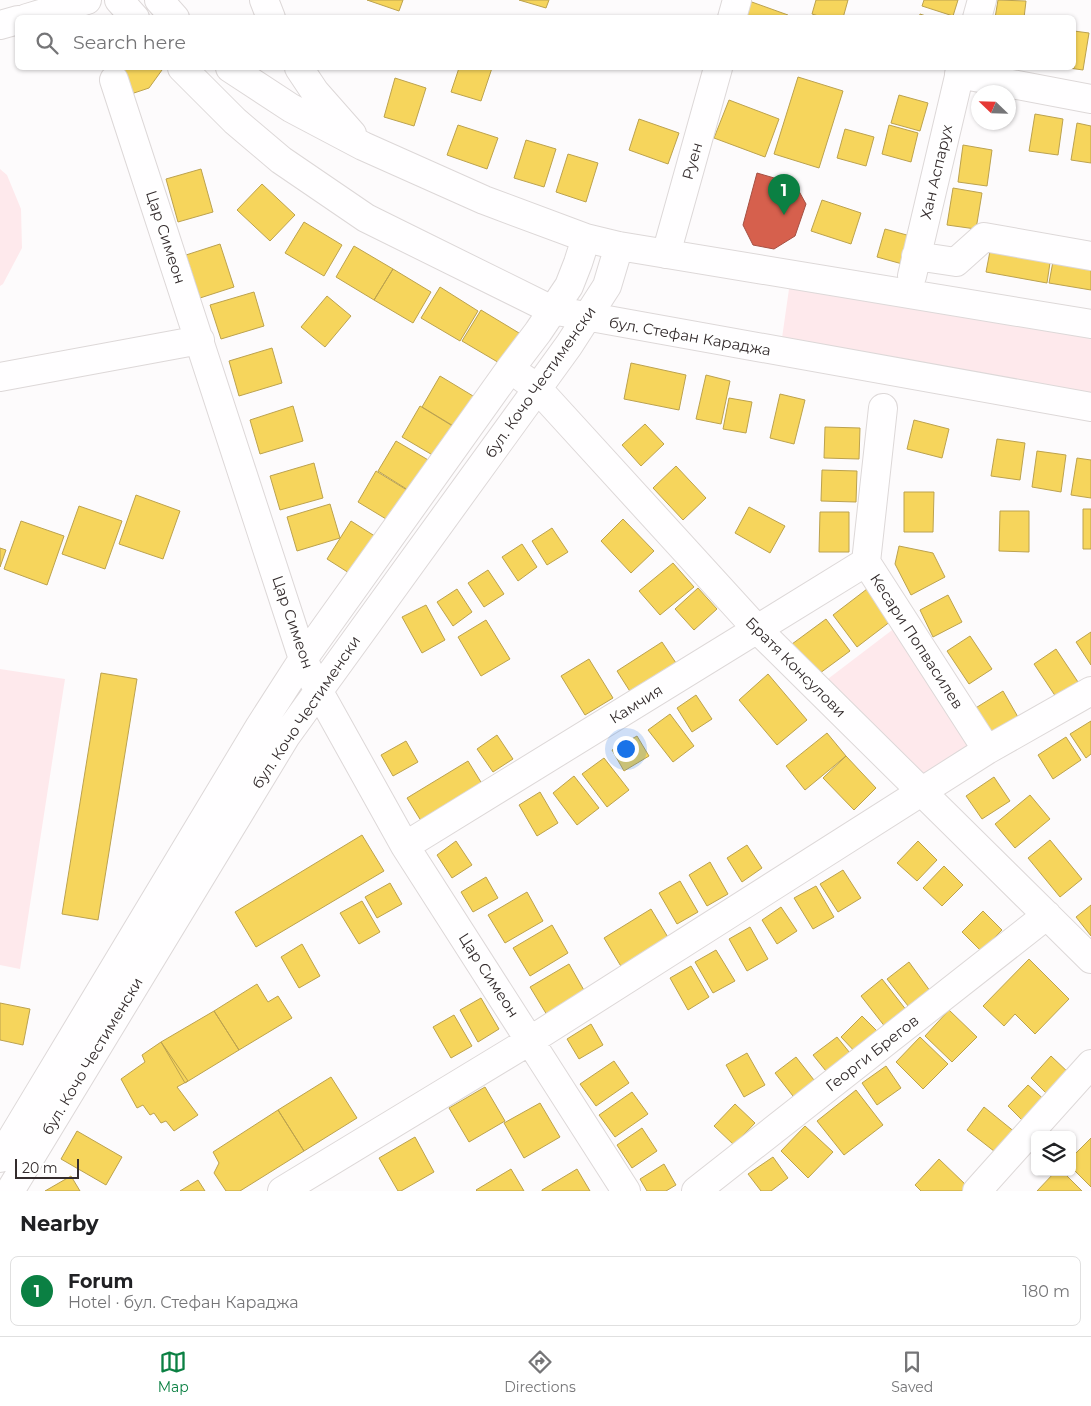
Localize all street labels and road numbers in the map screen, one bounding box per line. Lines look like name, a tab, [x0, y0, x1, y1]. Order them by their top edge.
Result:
street label: Хан Аспарух	[916, 123, 956, 221]
street label: Руен	[678, 140, 706, 182]
street label: Цар Симеон	[142, 188, 190, 286]
street label: бул. Кочо Честименски	[480, 303, 600, 461]
street label: бул. Стефан Караджа	[608, 312, 772, 360]
street label: Кесари Попвасилев	[866, 570, 968, 712]
street label: Цар Симеон	[268, 573, 318, 671]
street label: Братя Консулови	[742, 613, 850, 721]
street label: бул. Кочо Честименски	[248, 632, 364, 792]
street label: Камчия	[606, 680, 666, 728]
street label: Цар Симеон	[455, 929, 523, 1021]
street label: бул. Кочо Честименски	[37, 974, 147, 1138]
street label: Георги Брегов	[822, 1011, 922, 1095]

